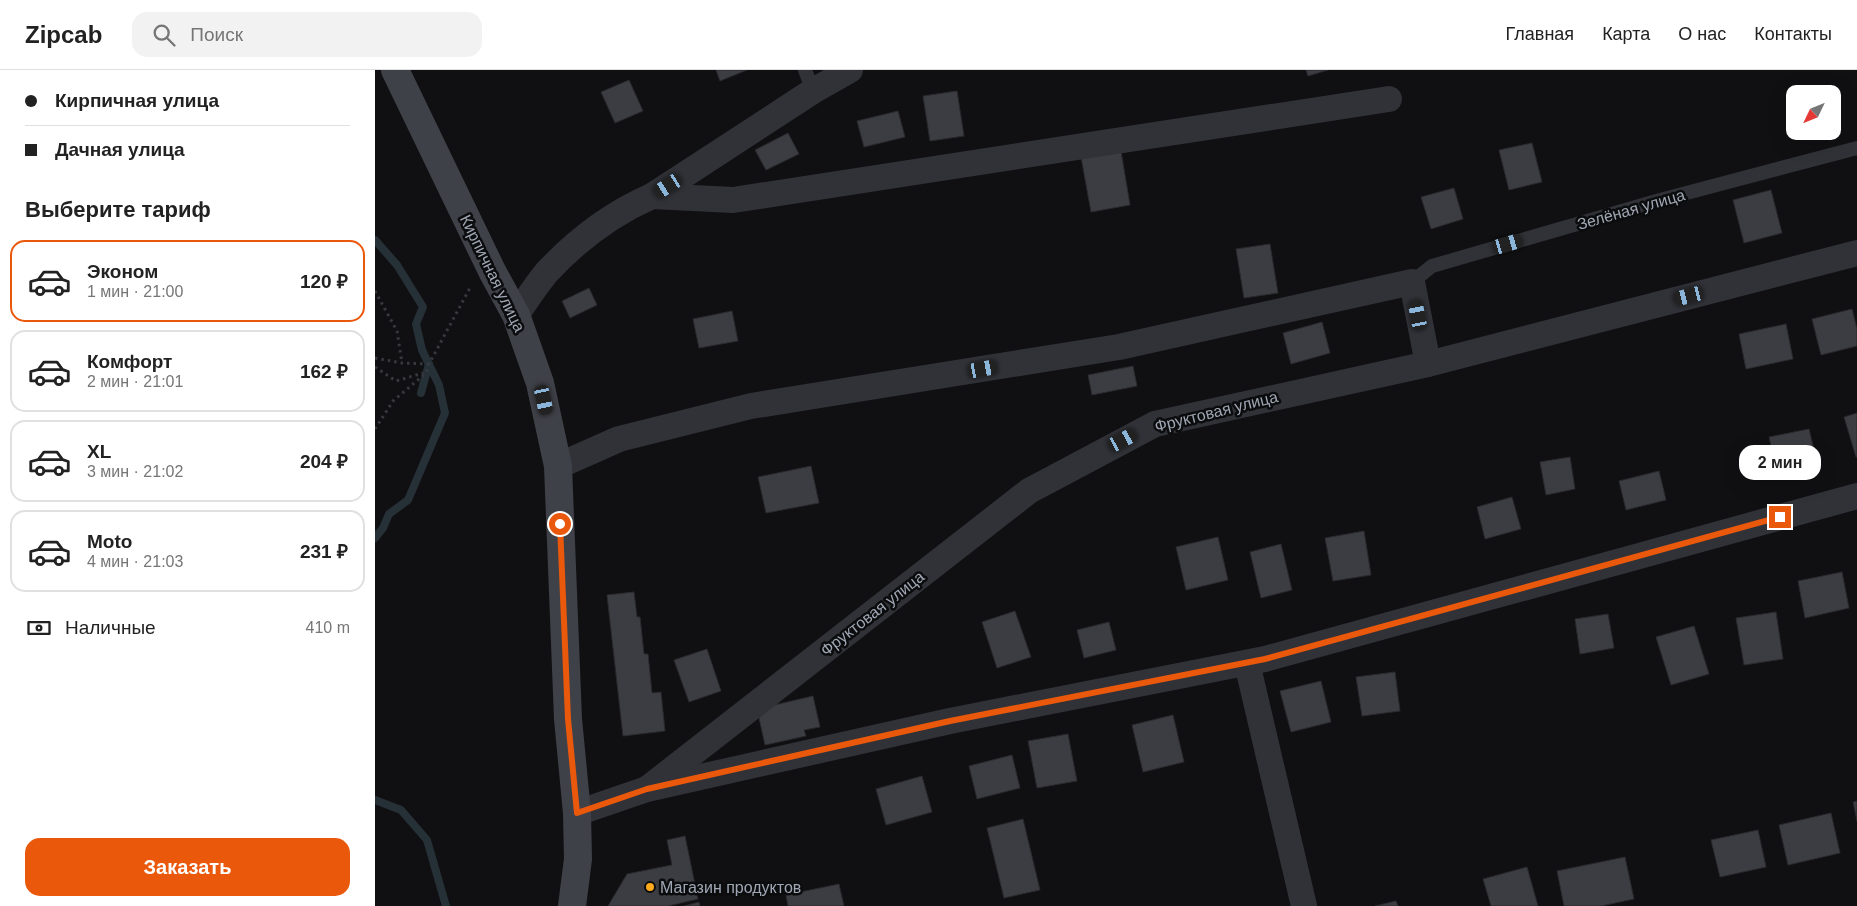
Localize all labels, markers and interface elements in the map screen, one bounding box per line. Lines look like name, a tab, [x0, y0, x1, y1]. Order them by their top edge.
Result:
search box	[132, 12, 482, 57]
text: Zipcab	[25, 21, 102, 48]
icon: search	[150, 21, 178, 49]
text: Поиск	[190, 24, 243, 45]
text: Главная	[1506, 24, 1574, 44]
text: Карта	[1602, 24, 1650, 44]
text: О нас	[1678, 24, 1726, 44]
text: Контакты	[1754, 24, 1832, 44]
north arrow	[1786, 85, 1841, 140]
map controls	[1786, 85, 1841, 140]
text: Кирпичная улица	[55, 90, 219, 111]
text: Дачная улица	[55, 139, 185, 160]
car	[651, 172, 684, 200]
street label: Зелёная улица	[1575, 186, 1687, 233]
text: Выберите тариф	[25, 197, 211, 222]
street label: Кирпичная улица	[457, 212, 528, 335]
car	[1491, 233, 1524, 255]
icon: car	[27, 259, 72, 304]
text: Эконом	[87, 261, 158, 282]
text: 120 ₽	[300, 271, 348, 292]
text: 1 мин · 21:00	[87, 283, 183, 300]
car	[1672, 285, 1705, 307]
car	[1407, 299, 1428, 331]
icon: car	[27, 349, 72, 394]
text: Комфорт	[87, 351, 172, 372]
car	[966, 359, 999, 379]
text: 162 ₽	[300, 361, 348, 382]
text: 2 мин · 21:01	[87, 373, 183, 390]
car	[533, 384, 554, 416]
street label: Фруктовая улица	[1153, 388, 1280, 435]
car	[1106, 426, 1139, 454]
icon: car	[27, 439, 72, 484]
text: XL	[87, 441, 111, 462]
callout: 2 мин	[1739, 444, 1821, 480]
text: 204 ₽	[300, 451, 348, 472]
text: 2 мин	[1758, 454, 1802, 471]
text: 3 мин · 21:02	[87, 463, 183, 480]
route end	[1769, 506, 1791, 528]
route start	[549, 513, 571, 535]
icon: car	[27, 529, 72, 574]
text: Moto	[87, 531, 132, 552]
text: 231 ₽	[300, 541, 348, 562]
text: 4 мин · 21:03	[87, 553, 183, 570]
street label: Фруктовая улица	[817, 568, 927, 659]
icon: cash	[25, 614, 53, 642]
text: Наличные	[65, 617, 156, 638]
text: 410 m	[306, 619, 350, 636]
button: Заказать	[25, 838, 350, 896]
place label: Магазин продуктов	[660, 879, 801, 896]
marker: Магазин продуктов	[644, 881, 656, 893]

